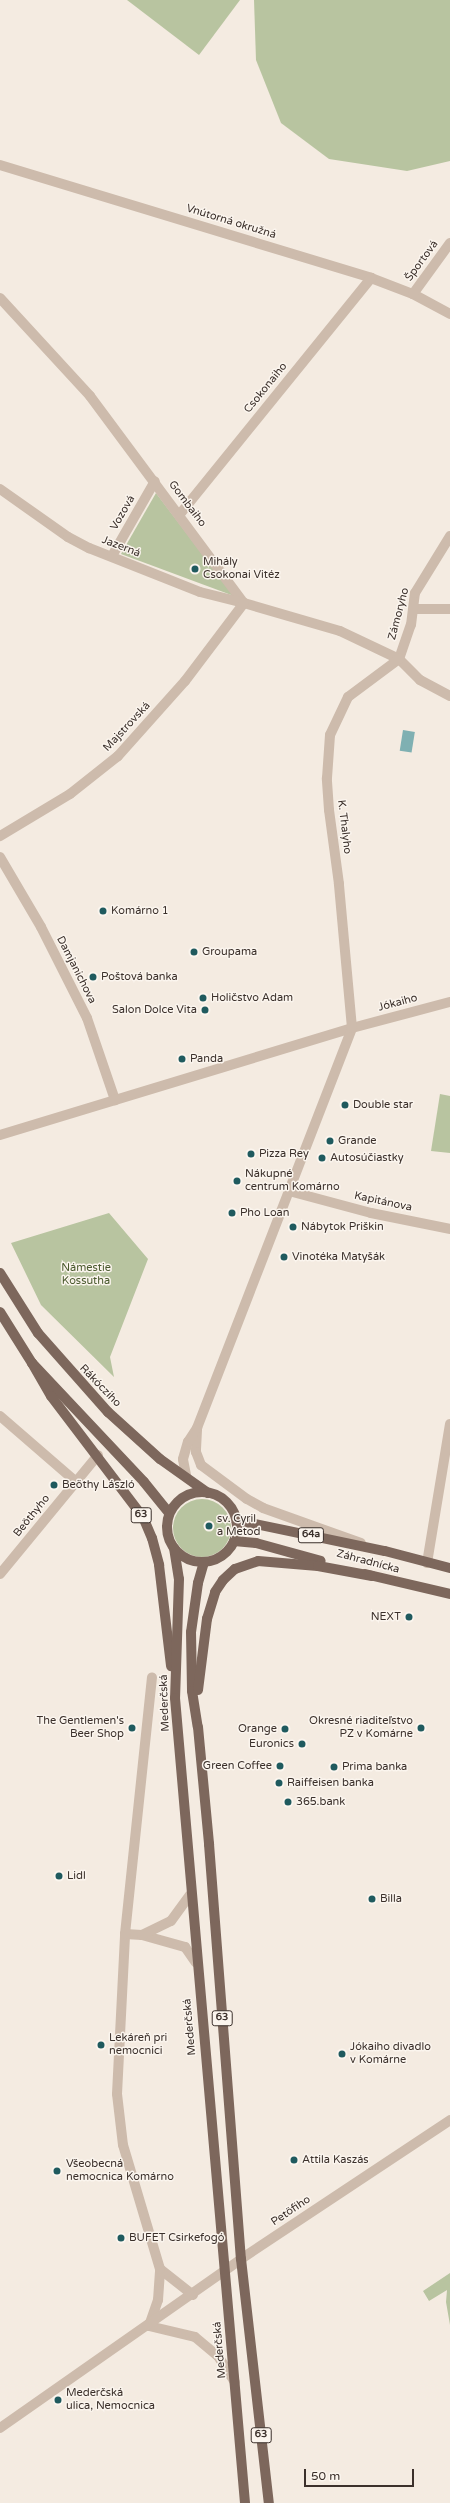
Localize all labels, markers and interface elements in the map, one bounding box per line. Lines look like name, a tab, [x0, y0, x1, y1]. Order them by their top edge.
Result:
street label: Vnútorná okružná	[184, 202, 278, 242]
street label: Športová	[403, 238, 441, 284]
street label: Csokonaiho	[242, 360, 290, 416]
street label: Gombaiho	[165, 478, 209, 530]
street label: Vozová	[108, 493, 138, 533]
street label: Jazerná	[100, 534, 142, 560]
place label: Mihály Csokonai Vitéz	[203, 556, 280, 582]
marker: Mihály Csokonai Vitéz	[190, 564, 200, 574]
street label: Zámoryho	[386, 586, 412, 642]
street label: Majstrovská	[101, 700, 153, 754]
street label: K. Thalyho	[334, 799, 354, 855]
place label: Komárno 1	[111, 904, 169, 918]
marker: Komárno 1	[98, 906, 108, 916]
street label: Damjanichova	[53, 934, 99, 1006]
place label: Groupama	[202, 945, 257, 959]
marker: Groupama	[189, 947, 199, 957]
place label: Poštová banka	[101, 970, 178, 984]
marker: Poštová banka	[88, 972, 98, 982]
place label: Holičstvo Adam	[211, 991, 293, 1005]
street label: Jókaiho	[377, 991, 419, 1015]
marker: Holičstvo Adam	[198, 993, 208, 1003]
place label: Salon Dolce Vita	[112, 1003, 197, 1017]
marker: Salon Dolce Vita	[200, 1005, 210, 1015]
place label: Panda	[190, 1052, 223, 1066]
marker: Panda	[177, 1054, 187, 1064]
place label: Double star	[353, 1098, 413, 1112]
marker: Double star	[340, 1100, 350, 1110]
place label: Grande	[338, 1134, 377, 1148]
marker: Grande	[325, 1136, 335, 1146]
place label: Pizza Rey	[259, 1147, 309, 1161]
marker: Pizza Rey	[246, 1149, 256, 1159]
place label: Autosúčiastky	[330, 1151, 404, 1165]
marker: Autosúčiastky	[317, 1153, 327, 1163]
place label: Nákupné centrum Komárno	[245, 1168, 340, 1194]
marker: Nákupné centrum Komárno	[232, 1176, 242, 1186]
street label: Kapitánova	[353, 1189, 413, 1215]
place label: Pho Loan	[240, 1206, 289, 1220]
marker: Pho Loan	[227, 1208, 237, 1218]
place label: Nábytok Priškin	[301, 1220, 384, 1234]
marker: Nábytok Priškin	[288, 1222, 298, 1232]
place label: Vinotéka Matyšák	[292, 1250, 385, 1264]
marker: Vinotéka Matyšák	[279, 1252, 289, 1262]
park label: Námestie Kossutha	[61, 1262, 111, 1288]
street label: Rákócziho	[76, 1362, 124, 1410]
place label: Beöthy László	[62, 1478, 135, 1492]
marker: Beöthy László	[49, 1480, 59, 1490]
street label: Beöthyho	[11, 1492, 53, 1540]
road number: 63	[130, 1507, 152, 1523]
place label: sv. Cyril a Metod	[217, 1513, 260, 1539]
marker: sv. Cyril a Metod	[204, 1521, 214, 1531]
road number: 64a	[297, 1527, 325, 1543]
street label: Záhradnícka	[335, 1547, 401, 1577]
place label: NEXT	[371, 1610, 401, 1624]
marker: NEXT	[404, 1612, 414, 1622]
street label: Mederčská	[157, 1674, 173, 1732]
place label: The Gentlemen's Beer Shop	[37, 1715, 124, 1741]
place label: Okresné riaditeľstvo PZ v Komárne	[309, 1715, 413, 1741]
place label: Orange	[238, 1722, 277, 1736]
marker: The Gentlemen's Beer Shop	[127, 1723, 137, 1733]
marker: Okresné riaditeľstvo PZ v Komárne	[416, 1723, 426, 1733]
marker: Orange	[280, 1724, 290, 1734]
place label: Euronics	[249, 1737, 294, 1751]
marker: Euronics	[297, 1739, 307, 1749]
place label: Green Coffee	[203, 1759, 272, 1773]
place label: Prima banka	[342, 1760, 407, 1774]
marker: Green Coffee	[275, 1761, 285, 1771]
marker: Prima banka	[329, 1762, 339, 1772]
place label: Raiffeisen banka	[287, 1776, 374, 1790]
marker: Raiffeisen banka	[274, 1778, 284, 1788]
place label: 365.bank	[296, 1795, 345, 1809]
marker: 365.bank	[283, 1797, 293, 1807]
place label: Lidl	[67, 1869, 86, 1883]
marker: Lidl	[54, 1871, 64, 1881]
place label: Billa	[380, 1892, 402, 1906]
marker: Billa	[367, 1894, 377, 1904]
street label: Mederčská	[181, 1998, 199, 2056]
road number: 63	[211, 2010, 233, 2026]
place label: Lekáreň pri nemocnici	[109, 2032, 167, 2058]
marker: Lekáreň pri nemocnici	[96, 2040, 106, 2050]
place label: Jókaiho divadlo v Komárne	[350, 2041, 431, 2067]
marker: Jókaiho divadlo v Komárne	[337, 2049, 347, 2059]
place label: Attila Kaszás	[302, 2153, 369, 2167]
marker: Attila Kaszás	[289, 2155, 299, 2165]
place label: Všeobecná nemocnica Komárno	[66, 2158, 174, 2184]
marker: Všeobecná nemocnica Komárno	[51, 2165, 63, 2177]
street label: Petöfiho	[269, 2193, 313, 2229]
place label: BUFET Csirkefogó	[129, 2231, 224, 2245]
marker: BUFET Csirkefogó	[116, 2233, 126, 2243]
street label: Mederčská	[211, 2321, 229, 2379]
place label: Mederčská ulica, Nemocnica	[66, 2387, 155, 2413]
marker: Mederčská ulica, Nemocnica	[53, 2395, 63, 2405]
road number: 63	[250, 2427, 272, 2443]
scale bar	[306, 2461, 416, 2487]
text: 50 m	[311, 2469, 340, 2483]

